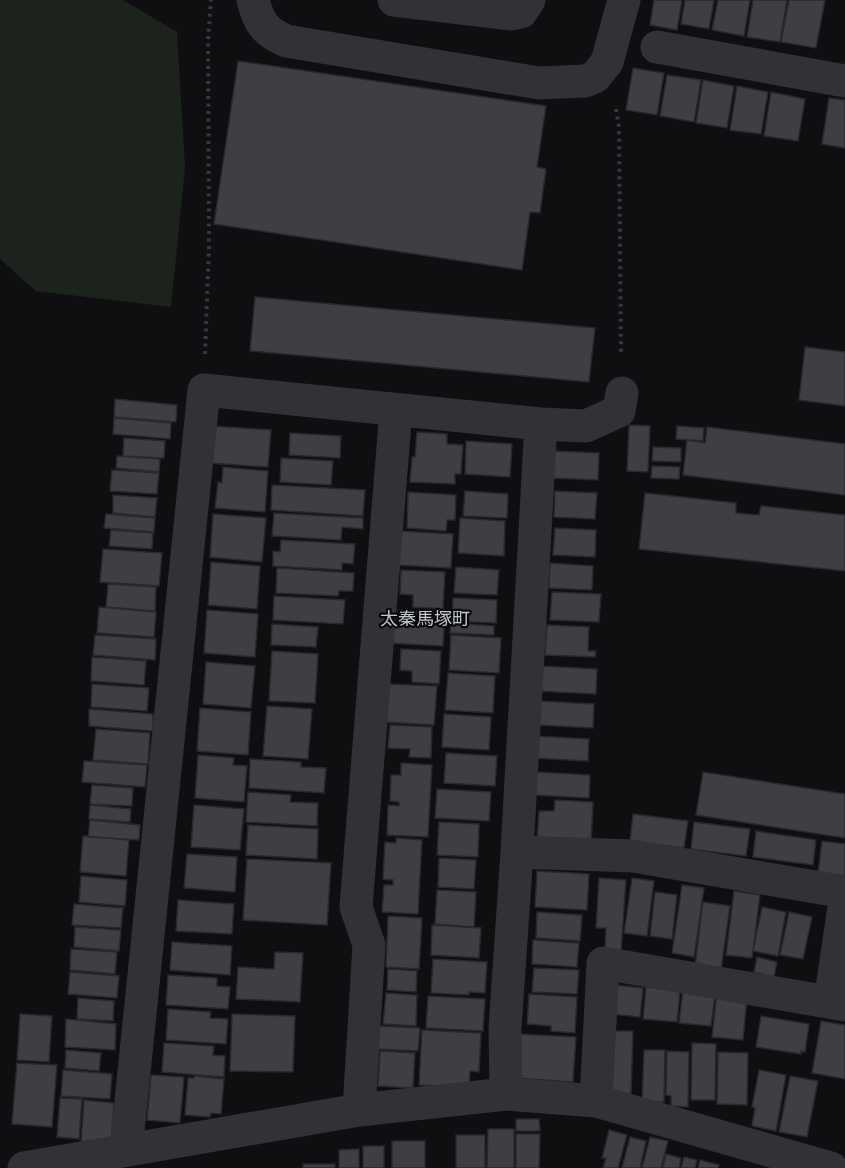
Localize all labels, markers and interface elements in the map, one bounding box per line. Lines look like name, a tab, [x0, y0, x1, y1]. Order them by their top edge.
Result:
district label: 太秦馬塚町	[380, 609, 470, 629]

